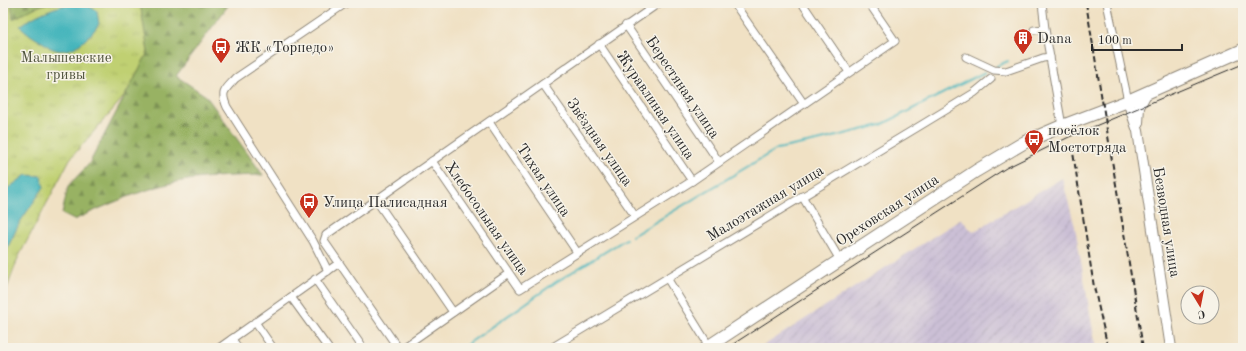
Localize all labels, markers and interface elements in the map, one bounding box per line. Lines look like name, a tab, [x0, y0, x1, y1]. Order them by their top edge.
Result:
scale bar	[1092, 26, 1182, 52]
building icon: Dana	[1012, 27, 1034, 55]
place label: Dana	[1037, 32, 1072, 47]
street label: Берестяная улица	[642, 34, 722, 142]
text: 100 m	[1098, 35, 1132, 47]
bus stop icon: ЖК «Торпедо»	[210, 36, 232, 64]
place label: ЖК «Торпедо»	[235, 41, 334, 56]
street label: Журавлиная улица	[613, 49, 697, 163]
park label: Малышевские гривы	[20, 51, 112, 83]
street label: Звёздная улица	[563, 96, 635, 190]
place label: посёлок Мостотряда	[1048, 124, 1127, 156]
bus stop icon: посёлок Мостотряда	[1023, 128, 1045, 156]
street label: Тихая улица	[513, 142, 573, 220]
street label: Хлебосольная улица	[441, 160, 531, 279]
street label: Малоэтажная улица	[705, 163, 827, 245]
street label: Безводная улица	[1149, 166, 1182, 279]
street label: Ореховская улица	[834, 172, 942, 250]
bus stop icon: Улица Палисадная	[298, 191, 320, 219]
place label: Улица Палисадная	[323, 196, 448, 211]
north arrow	[1180, 285, 1220, 325]
text: С	[1197, 307, 1206, 319]

